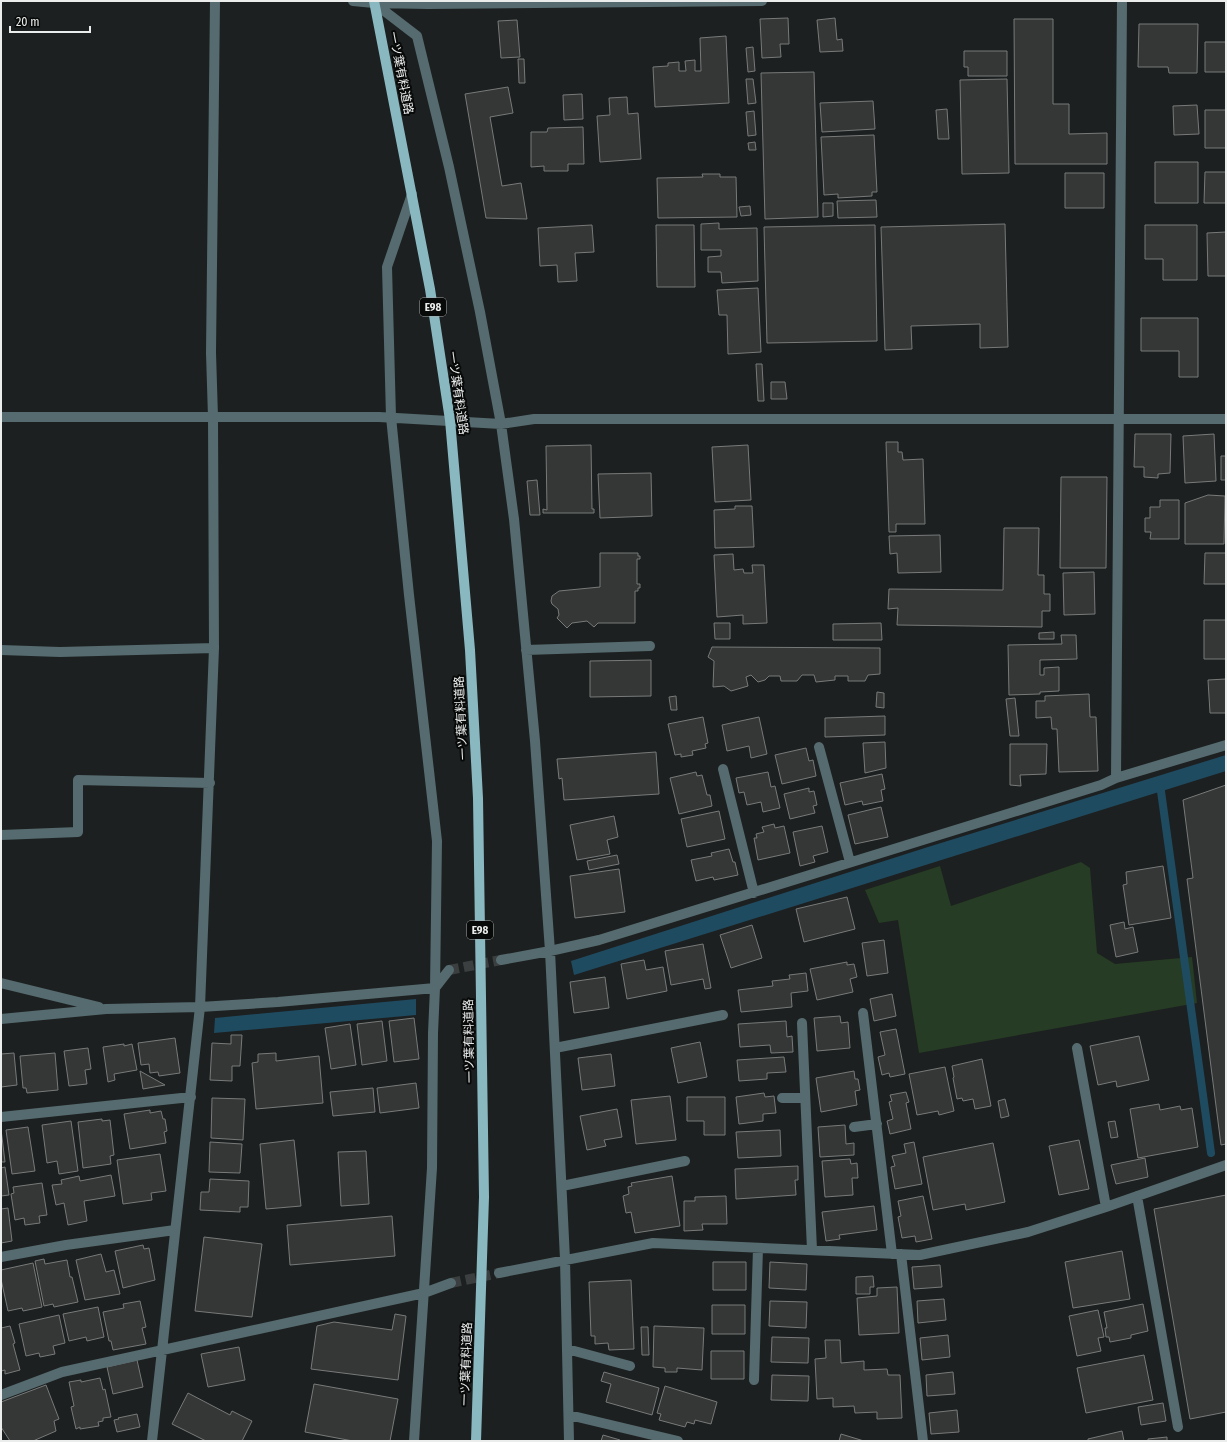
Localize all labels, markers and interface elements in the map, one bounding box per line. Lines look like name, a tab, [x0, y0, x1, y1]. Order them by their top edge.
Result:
scale bar	[10, 8, 90, 34]
text: 20 m	[16, 15, 40, 29]
street label: 一ツ葉有料道路	[386, 30, 416, 116]
road number: E98	[420, 298, 446, 316]
street label: 一ツ葉有料道路	[445, 350, 471, 436]
street label: 一ツ葉有料道路	[452, 676, 470, 760]
road number: E98	[467, 921, 493, 939]
street label: 一ツ葉有料道路	[461, 999, 477, 1083]
street label: 一ツ葉有料道路	[458, 1322, 474, 1406]

